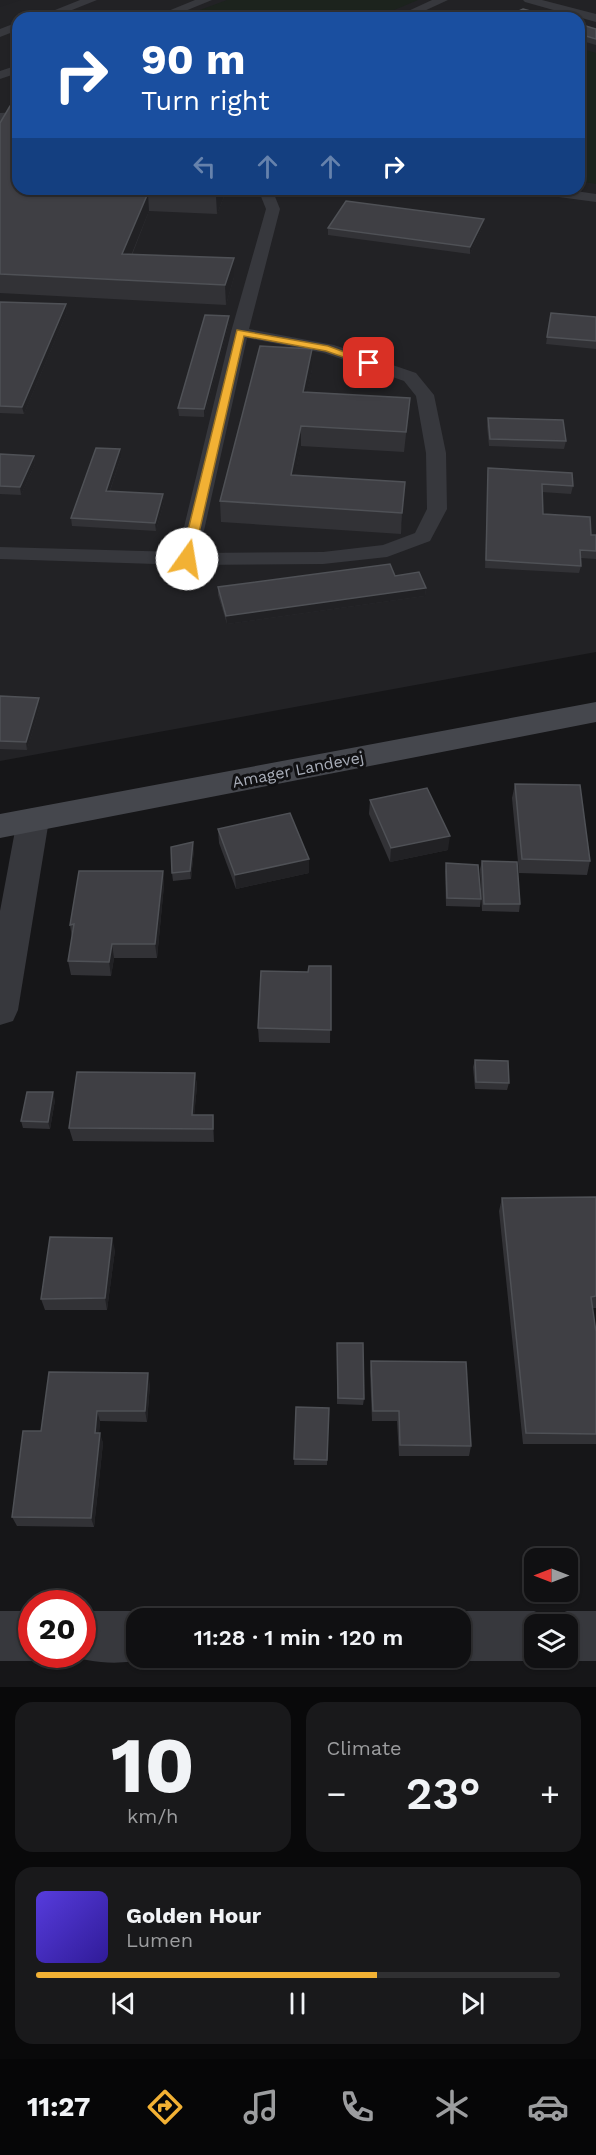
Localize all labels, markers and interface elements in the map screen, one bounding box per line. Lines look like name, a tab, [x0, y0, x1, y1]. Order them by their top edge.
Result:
text: 90 m	[141, 35, 245, 84]
icon: right	[42, 36, 120, 114]
text: Turn right	[141, 85, 270, 117]
icon: left	[188, 150, 221, 183]
icon: ahead	[251, 150, 284, 183]
icon: ahead	[314, 150, 347, 183]
icon: right	[377, 150, 410, 183]
pin	[343, 337, 394, 388]
icon: arrive	[352, 346, 385, 379]
position arrow	[155, 527, 219, 591]
street label: Amager Landevej	[231, 747, 365, 792]
north arrow	[524, 1548, 578, 1602]
map controls	[524, 1548, 578, 1668]
speed limit sign: 20	[18, 1590, 96, 1668]
button: layers	[524, 1614, 578, 1668]
text: 11:28 · 1 min · 120 m	[194, 1625, 403, 1650]
text: 10	[111, 1719, 195, 1811]
text: Climate	[327, 1736, 402, 1760]
text: 23°	[406, 1767, 481, 1820]
text: −	[327, 1774, 346, 1813]
text: +	[540, 1774, 560, 1813]
text: km/h	[127, 1804, 179, 1828]
text: Golden Hour	[126, 1903, 261, 1928]
text: Lumen	[126, 1928, 193, 1952]
icon: previous	[107, 1987, 140, 2020]
icon: pause	[281, 1987, 314, 2020]
icon: next	[456, 1987, 489, 2020]
icon: directions	[144, 2086, 186, 2128]
icon: music	[240, 2086, 282, 2128]
icon: phone	[336, 2086, 378, 2128]
icon: climate	[431, 2086, 473, 2128]
icon: car	[527, 2086, 569, 2128]
text: 11:27	[27, 2091, 90, 2123]

